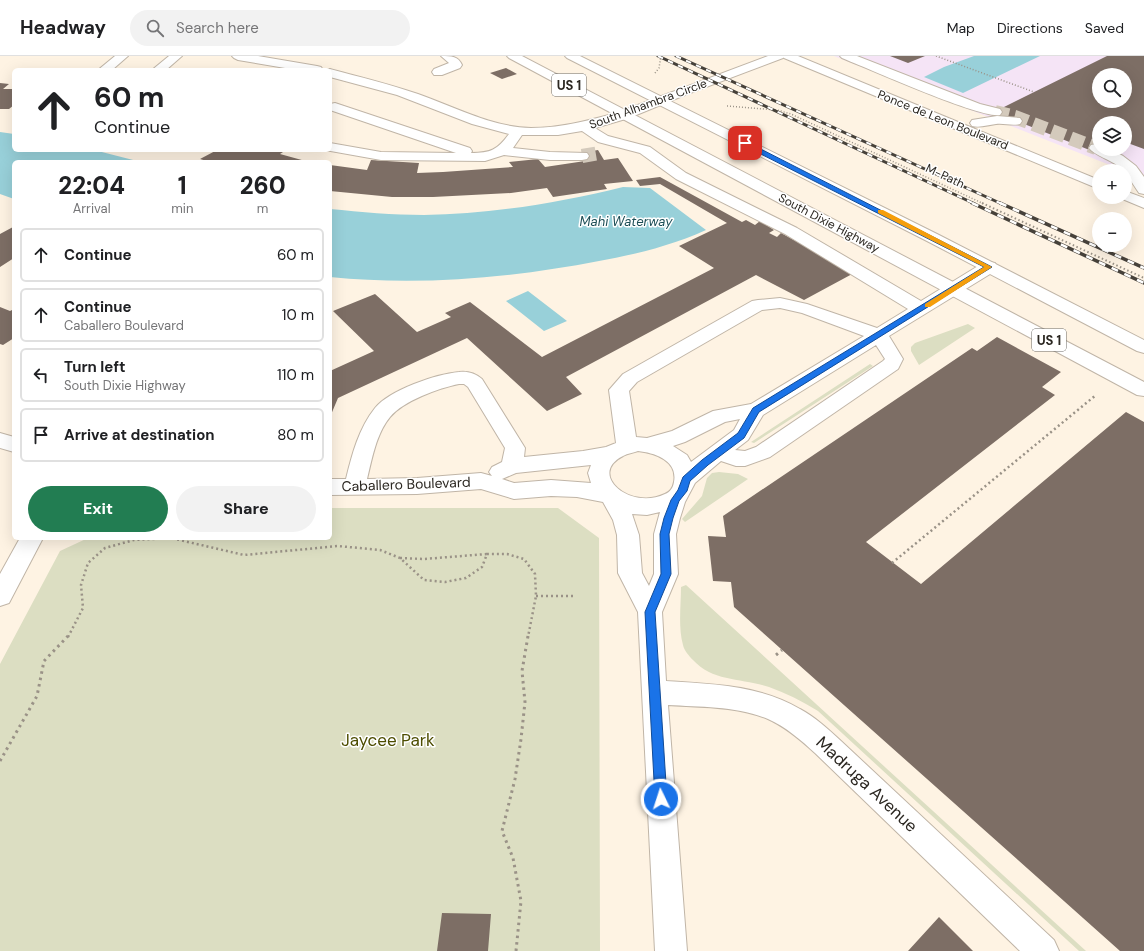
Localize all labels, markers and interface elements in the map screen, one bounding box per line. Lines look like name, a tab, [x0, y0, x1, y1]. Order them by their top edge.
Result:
search box	[130, 10, 410, 46]
text: Headway	[20, 15, 106, 40]
icon: search	[144, 17, 166, 39]
text: Search here	[176, 18, 259, 38]
text: Map	[947, 19, 975, 37]
text: Directions	[997, 19, 1063, 37]
text: Saved	[1085, 19, 1124, 37]
map controls	[1092, 68, 1132, 252]
button: search	[1092, 68, 1132, 108]
road number: US 1	[552, 74, 586, 96]
street label: South Alhambra Circle	[587, 75, 709, 133]
text: 60 m	[94, 79, 164, 116]
icon: ahead	[28, 84, 80, 136]
street label: Ponce de Leon Boulevard	[875, 86, 1011, 154]
text: Continue	[94, 115, 170, 139]
button: layers	[1092, 116, 1132, 156]
pin	[728, 126, 762, 160]
icon: arrive	[734, 132, 756, 154]
street label: M-Path	[923, 160, 967, 192]
button: +	[1092, 164, 1132, 204]
text: 22:04	[58, 170, 125, 201]
text: 1	[178, 170, 187, 201]
text: 260	[240, 170, 286, 201]
street label: South Dixie Highway	[776, 190, 883, 257]
text: Arrival	[73, 200, 111, 217]
text: min	[171, 200, 193, 217]
text: m	[257, 200, 268, 217]
button: −	[1092, 212, 1132, 252]
water label: Mahi Waterway	[580, 213, 673, 230]
icon: ahead	[30, 244, 52, 266]
text: Continue	[64, 245, 132, 265]
text: 60 m	[277, 245, 314, 265]
text: Continue	[64, 297, 132, 317]
icon: ahead	[30, 304, 52, 326]
text: 10 m	[282, 305, 314, 325]
text: Caballero Boulevard	[64, 317, 184, 334]
road number: US 1	[1032, 329, 1066, 351]
text: Turn left	[64, 357, 125, 377]
icon: left	[30, 364, 52, 386]
text: 110 m	[277, 365, 314, 385]
text: South Dixie Highway	[64, 377, 186, 394]
icon: arrive	[30, 424, 52, 446]
text: Arrive at destination	[64, 425, 215, 445]
text: 80 m	[277, 425, 314, 445]
street label: Caballero Boulevard	[341, 473, 471, 495]
button: Exit	[28, 486, 168, 532]
button: Share	[176, 486, 316, 532]
park label: Jaycee Park	[341, 729, 435, 751]
street label: Madruga Avenue	[811, 731, 923, 837]
position arrow	[640, 778, 682, 820]

